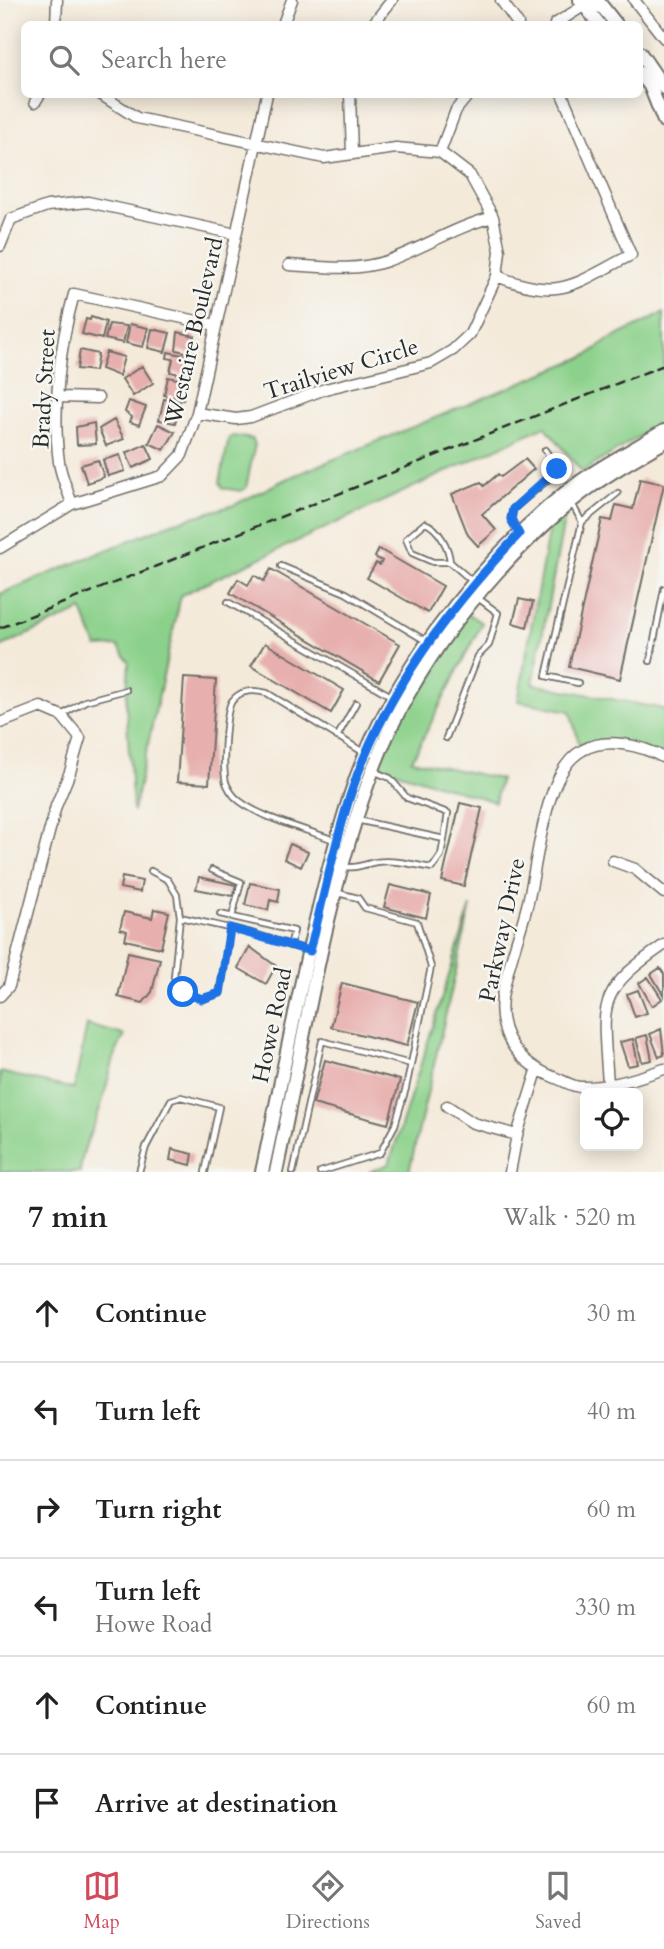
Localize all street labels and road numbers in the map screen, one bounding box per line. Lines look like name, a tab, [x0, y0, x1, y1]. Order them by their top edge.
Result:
street label: Westaire Boulevard	[157, 234, 231, 429]
street label: Brady Street	[25, 328, 63, 450]
street label: Trailview Circle	[260, 331, 422, 407]
street label: Parkway Drive	[472, 855, 532, 1005]
street label: Howe Road	[245, 964, 300, 1086]

